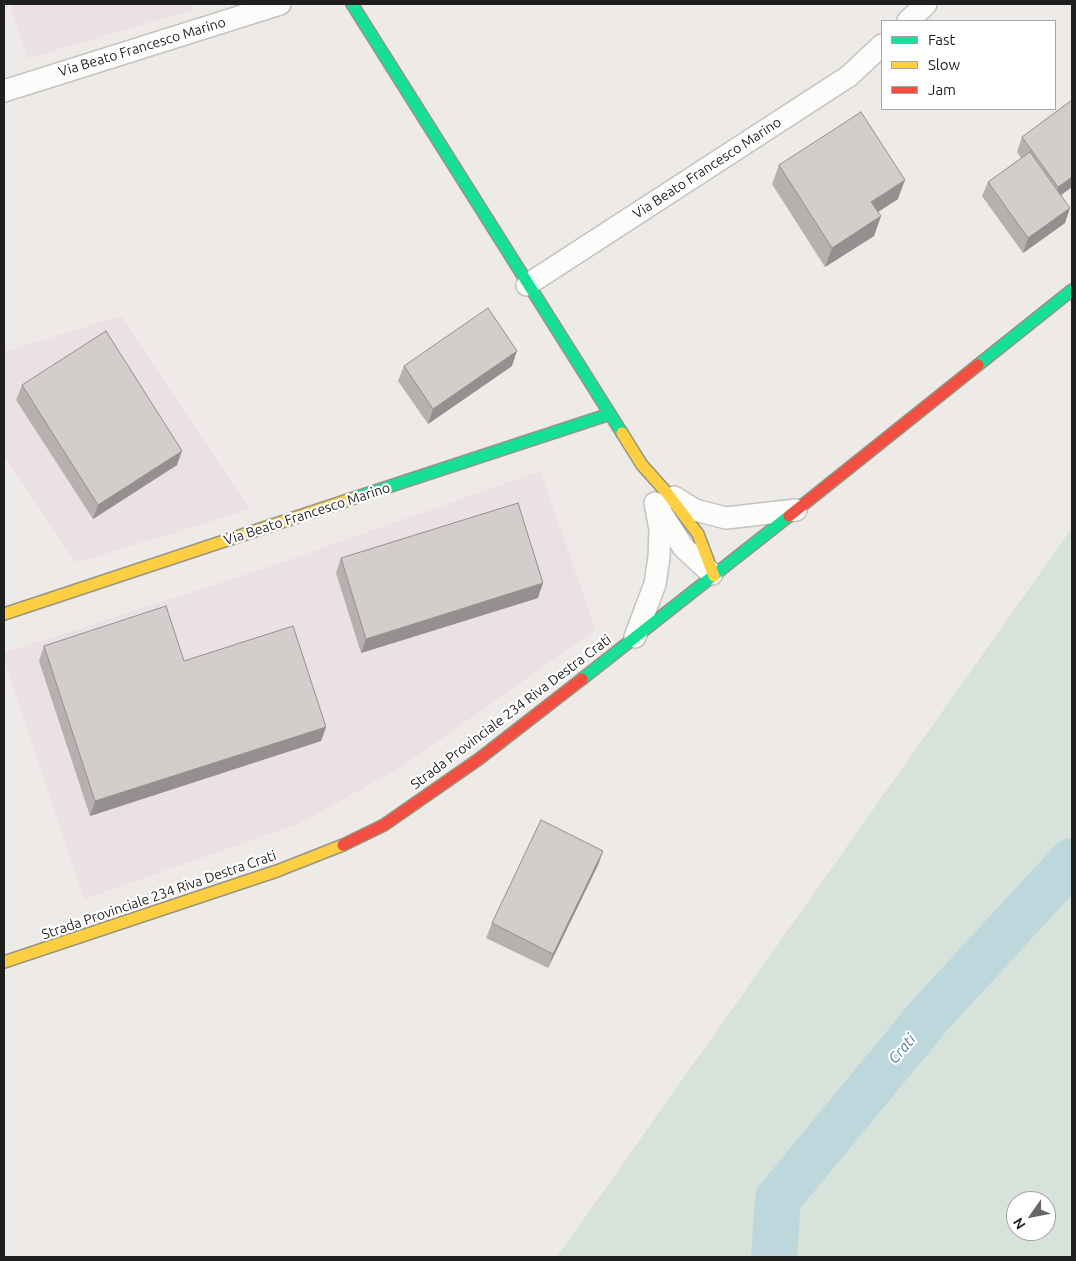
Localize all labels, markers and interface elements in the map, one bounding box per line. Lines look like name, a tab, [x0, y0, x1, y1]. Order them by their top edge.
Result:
street label: Via Beato Francesco Marino	[56, 14, 228, 80]
legend	[881, 20, 1056, 110]
text: Fast	[928, 31, 955, 48]
text: Slow	[928, 56, 960, 73]
text: Jam	[928, 81, 956, 98]
street label: Via Beato Francesco Marino	[630, 114, 784, 222]
street label: Via Beato Francesco Marino	[222, 479, 392, 549]
street label: Strada Provinciale 234 Riva Destra Crati	[407, 631, 615, 793]
street label: Strada Provinciale 234 Riva Destra Crati	[40, 847, 278, 943]
water label: Crati	[885, 1031, 919, 1067]
north arrow	[1006, 1191, 1056, 1241]
text: N	[1010, 1215, 1029, 1232]

